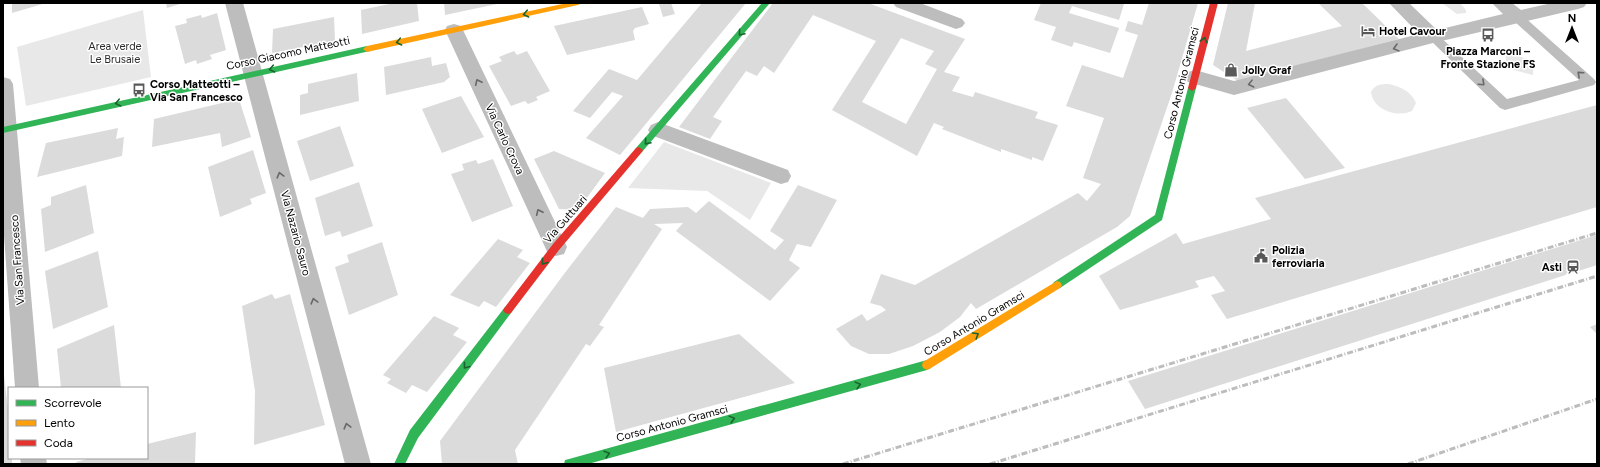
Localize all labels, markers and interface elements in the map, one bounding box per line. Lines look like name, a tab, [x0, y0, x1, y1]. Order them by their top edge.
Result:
north arrow	[1552, 8, 1592, 48]
one-way arrow	[523, 10, 530, 18]
text: N	[1568, 12, 1576, 25]
hotel icon: Hotel Cavour	[1360, 23, 1376, 39]
place label: Hotel Cavour	[1379, 25, 1447, 38]
street label: Corso Antonio Gramsci	[1161, 26, 1202, 140]
bus stop icon: Piazza Marconi – Fronte Stazione FS	[1480, 27, 1496, 43]
one-way arrow	[738, 28, 745, 35]
street label: Corso Giacomo Matteotti	[225, 34, 351, 73]
one-way arrow	[396, 37, 402, 45]
one-way arrow	[1200, 37, 1208, 43]
park label: Area verde Le Brusaie	[88, 40, 142, 66]
one-way arrow	[1392, 43, 1399, 52]
place label: Piazza Marconi – Fronte Stazione FS	[1441, 45, 1536, 71]
shop icon: Jolly Graf	[1223, 62, 1239, 78]
one-way arrow	[269, 64, 275, 72]
place label: Jolly Graf	[1242, 64, 1292, 77]
one-way arrow	[1578, 72, 1585, 79]
place label: Corso Matteotti – Via San Francesco	[150, 78, 243, 104]
one-way arrow	[475, 78, 483, 86]
one-way arrow	[1477, 78, 1485, 86]
one-way arrow	[1248, 79, 1255, 88]
bus stop icon: Corso Matteotti – Via San Francesco	[131, 82, 147, 98]
one-way arrow	[115, 99, 121, 107]
street label: Via Carlo Crova	[483, 102, 527, 177]
one-way arrow	[645, 138, 652, 145]
one-way arrow	[276, 172, 285, 179]
street label: Via Nazario Sauro	[278, 189, 313, 277]
street label: Via Guttuari	[541, 193, 590, 246]
one-way arrow	[536, 209, 544, 217]
street label: Via San Francesco	[8, 214, 27, 306]
place label: Polizia ferroviaria	[1272, 244, 1325, 270]
public building icon: Polizia ferroviaria	[1253, 248, 1269, 264]
one-way arrow	[542, 258, 549, 265]
station icon: Asti	[1565, 259, 1581, 275]
place label: Asti	[1542, 261, 1562, 274]
street label: Corso Antonio Gramsci	[922, 288, 1027, 359]
one-way arrow	[310, 298, 319, 305]
one-way arrow	[972, 333, 979, 340]
one-way arrow	[464, 361, 471, 368]
one-way arrow	[854, 381, 861, 390]
legend	[8, 387, 148, 459]
text: Scorrevole	[44, 396, 102, 410]
street label: Corso Antonio Gramsci	[615, 402, 729, 445]
one-way arrow	[729, 415, 736, 424]
text: Lento	[44, 416, 75, 430]
one-way arrow	[344, 423, 352, 430]
text: Coda	[44, 436, 73, 450]
one-way arrow	[604, 450, 610, 458]

